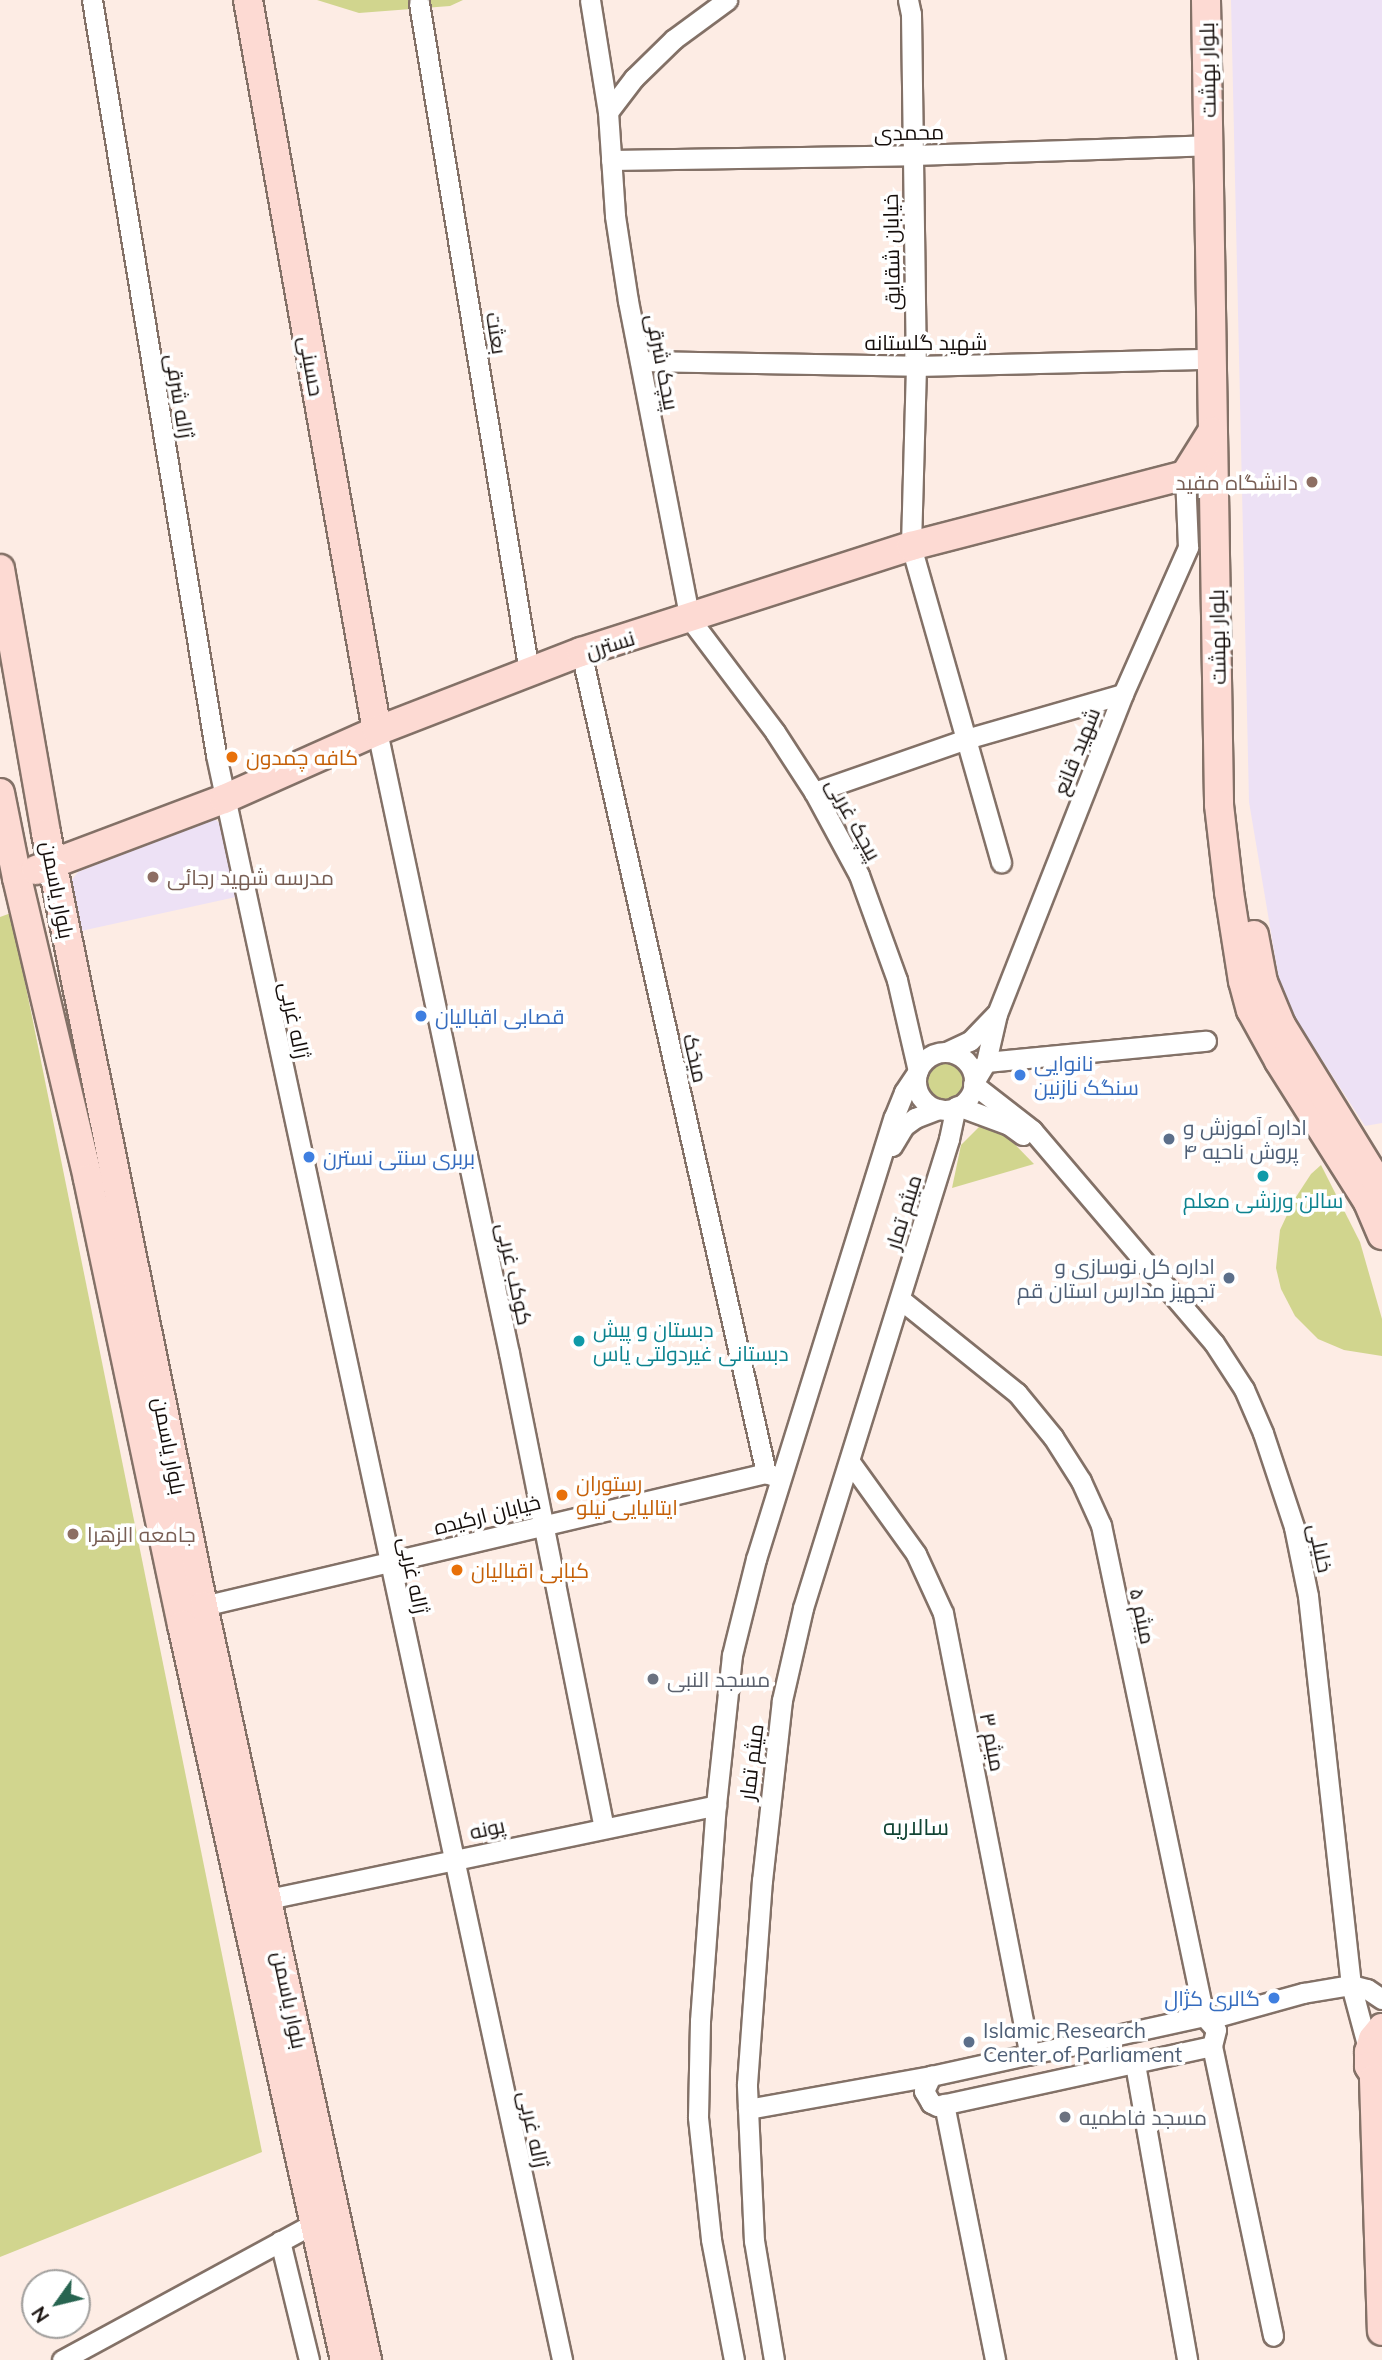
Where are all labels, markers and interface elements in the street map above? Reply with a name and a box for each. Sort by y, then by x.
street label: بلوار بهشت [1194,22,1220,118]
street label: محمدی [874,119,944,145]
street label: خیابان شقایق [877,193,905,311]
street label: بعثت [481,310,513,356]
street label: پیچک شرقی [641,312,685,412]
street label: شهید گلستانه [865,329,987,355]
street label: حسینی [294,334,330,398]
street label: ژاله شرقی [161,352,199,440]
place label: دانشگاه مفید [1175,469,1298,495]
marker: دانشگاه مفید [1304,474,1320,490]
street label: بلوار بهشت [1204,589,1230,685]
street label: نسترن [582,625,638,663]
street label: شهید قانع [1047,704,1105,798]
place label: کافه چمدون [246,744,358,770]
marker: کافه چمدون [224,749,240,765]
street label: پیچک غربی [821,774,887,864]
street label: بلوار یاسمن [36,839,80,941]
place label: مدرسه شهید رجائی [167,864,334,890]
marker: مدرسه شهید رجائی [145,869,161,885]
street label: ژاله غربی [275,979,315,1061]
place label: قصابی اقبالیان [435,1003,564,1029]
marker: قصابی اقبالیان [413,1008,429,1024]
street label: میخک [678,1031,714,1085]
place label: نانوایی سنگک نازنین [1034,1050,1139,1100]
marker: نانوایی سنگک نازنین [1012,1067,1028,1083]
place label: اداره آموزش و پروش ناحیه ۴ [1183,1114,1307,1164]
marker: اداره آموزش و پروش ناحیه ۴ [1161,1131,1177,1147]
place label: بربری سنتی نسترن [323,1144,475,1170]
marker: بربری سنتی نسترن [301,1149,317,1165]
marker: سالن ورزشی معلم [1255,1168,1271,1184]
street label: میثم تمار [880,1172,926,1252]
place label: سالن ورزشی معلم [1183,1187,1343,1213]
street label: کوکب غربی [492,1221,538,1327]
place label: اداره کل نوسازی و تجهیز مدارس استان قم [1017,1253,1215,1303]
marker: اداره کل نوسازی و تجهیز مدارس استان قم [1221,1270,1237,1286]
place label: دبستان و پیش دبستانی غیردولتی یاس [593,1316,789,1366]
marker: دبستان و پیش دبستانی غیردولتی یاس [571,1333,587,1349]
street label: بلوار یاسمن [148,1395,192,1497]
place label: رستوران ایتالیایی نیلو [576,1470,678,1520]
marker: رستوران ایتالیایی نیلو [554,1487,570,1503]
street label: خیابان ارکیده [431,1489,543,1539]
place label: جامعه الزهرا [87,1521,196,1547]
street label: خلیلی [1304,1521,1338,1575]
marker: جامعه الزهرا [65,1526,81,1542]
street label: ژاله غربی [394,1534,434,1616]
place label: کبابی اقبالیان [471,1557,589,1583]
marker: کبابی اقبالیان [449,1562,465,1578]
street label: میثم ۵ [1125,1586,1161,1646]
place label: مسجد النبی [667,1666,770,1692]
marker: مسجد النبی [645,1671,661,1687]
street label: میثم ۳ [975,1710,1011,1774]
street label: میثم تمار [734,1722,768,1802]
street label: پونه [467,1812,507,1844]
district label: سالاریه [883,1813,949,1841]
street label: بلوار یاسمن [267,1949,313,2051]
place label: گالری کژال [1164,1985,1260,2011]
marker: گالری کژال [1266,1990,1282,2006]
place label: Islamic Research Center of Parliament [983,2017,1182,2067]
marker: Islamic Research Center of Parliament [961,2034,977,2050]
street label: ژاله غربی [514,2088,554,2170]
place label: مسجد فاطمیه [1079,2104,1207,2130]
marker: مسجد فاطمیه [1057,2109,1073,2125]
north arrow [21,2269,91,2339]
text: N [26,2302,54,2327]

